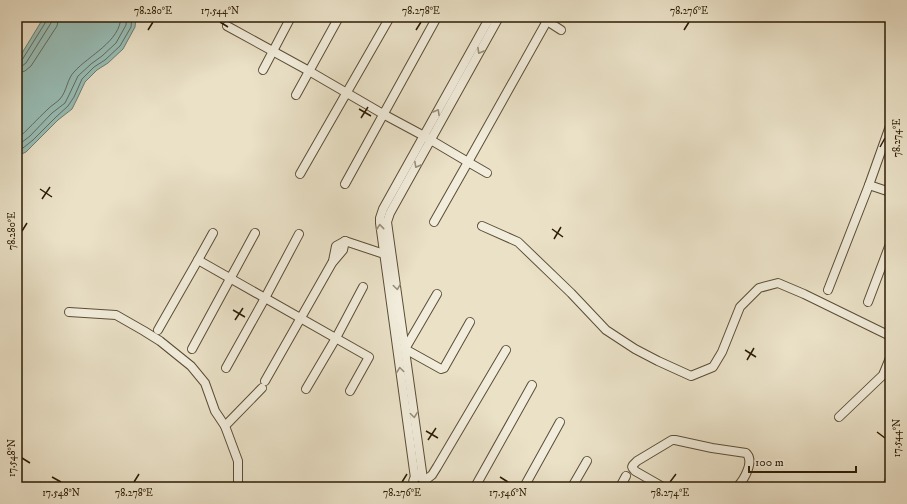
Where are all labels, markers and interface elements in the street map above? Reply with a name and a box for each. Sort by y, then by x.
text: 78.280°E [134,5,172,17]
text: 17.544°N [201,5,239,17]
text: 78.278°E [402,5,440,17]
text: 78.276°E [670,5,708,17]
one-way arrow [478,47,485,54]
one-way arrow [433,109,440,116]
text: 78.274°E [891,119,903,157]
one-way arrow [414,160,421,168]
text: 78.280°E [6,212,18,250]
one-way arrow [376,224,385,230]
one-way arrow [392,283,401,290]
one-way arrow [396,367,405,373]
one-way arrow [410,412,419,418]
text: 17.544°N [891,419,903,457]
text: 17.548°N [6,439,18,477]
scale bar [749,448,856,474]
text: 100 m [755,455,784,470]
text: 17.548°N [42,487,80,499]
text: 78.278°E [115,487,153,499]
text: 78.276°E [383,487,421,499]
text: 17.546°N [489,487,527,499]
text: 78.274°E [651,487,689,499]

